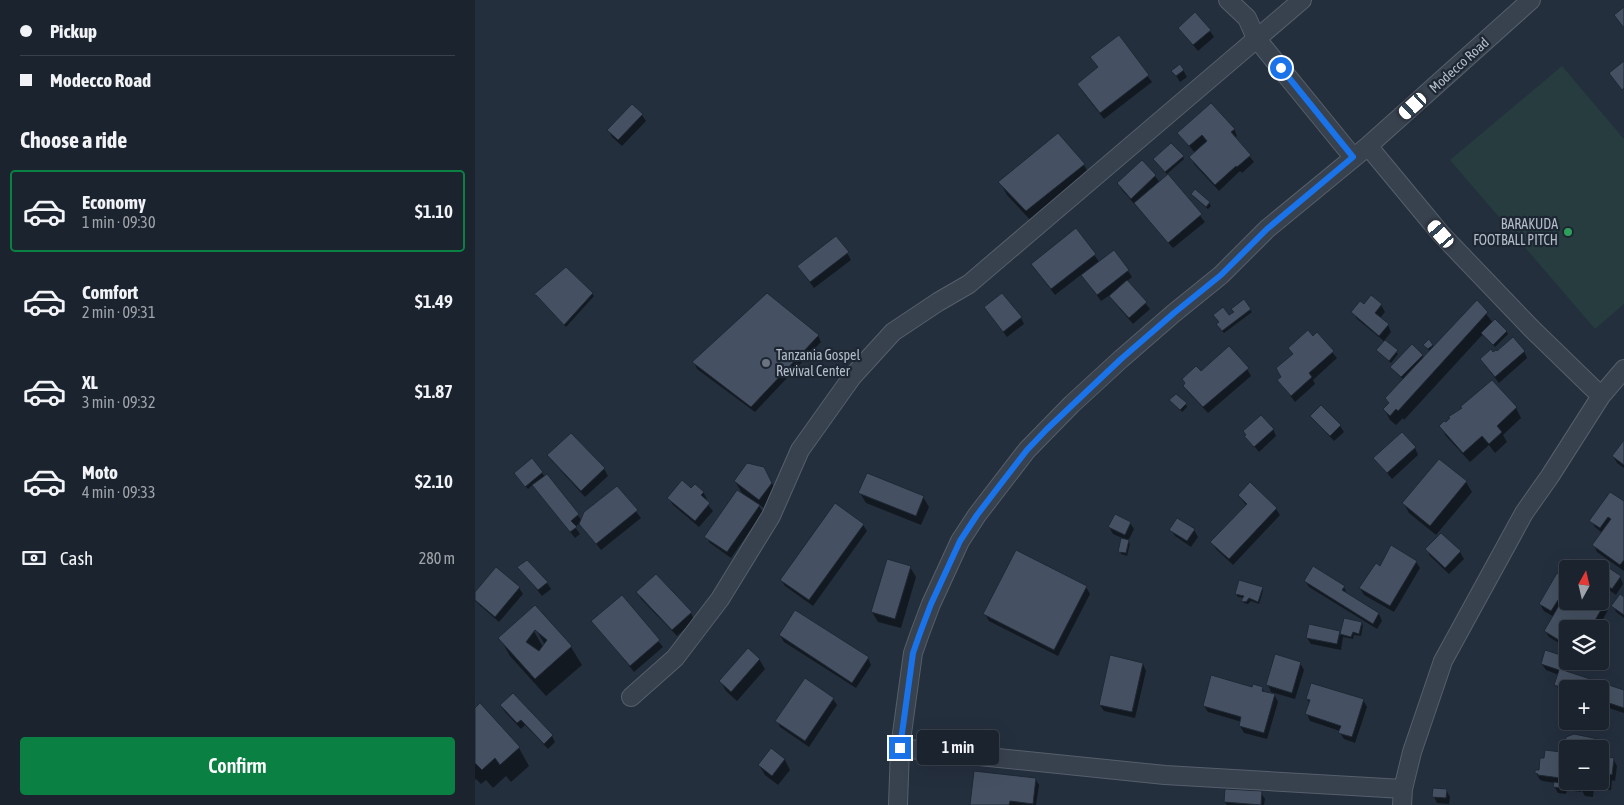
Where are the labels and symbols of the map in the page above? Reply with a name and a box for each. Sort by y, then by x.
street label: Modecco Road [1426,34,1492,96]
route start [1270,57,1292,79]
car [1396,90,1429,122]
place label: BARAKUDA FOOTBALL PITCH [1473,216,1558,248]
car [1425,218,1456,250]
marker: BARAKUDA FOOTBALL PITCH [1562,226,1574,238]
place label: Tanzania Gospel Revival Center [776,347,860,379]
marker: Tanzania Gospel Revival Center [760,357,772,369]
north arrow [1559,560,1609,610]
callout: 1 min [917,730,1000,766]
route end [889,737,911,759]

